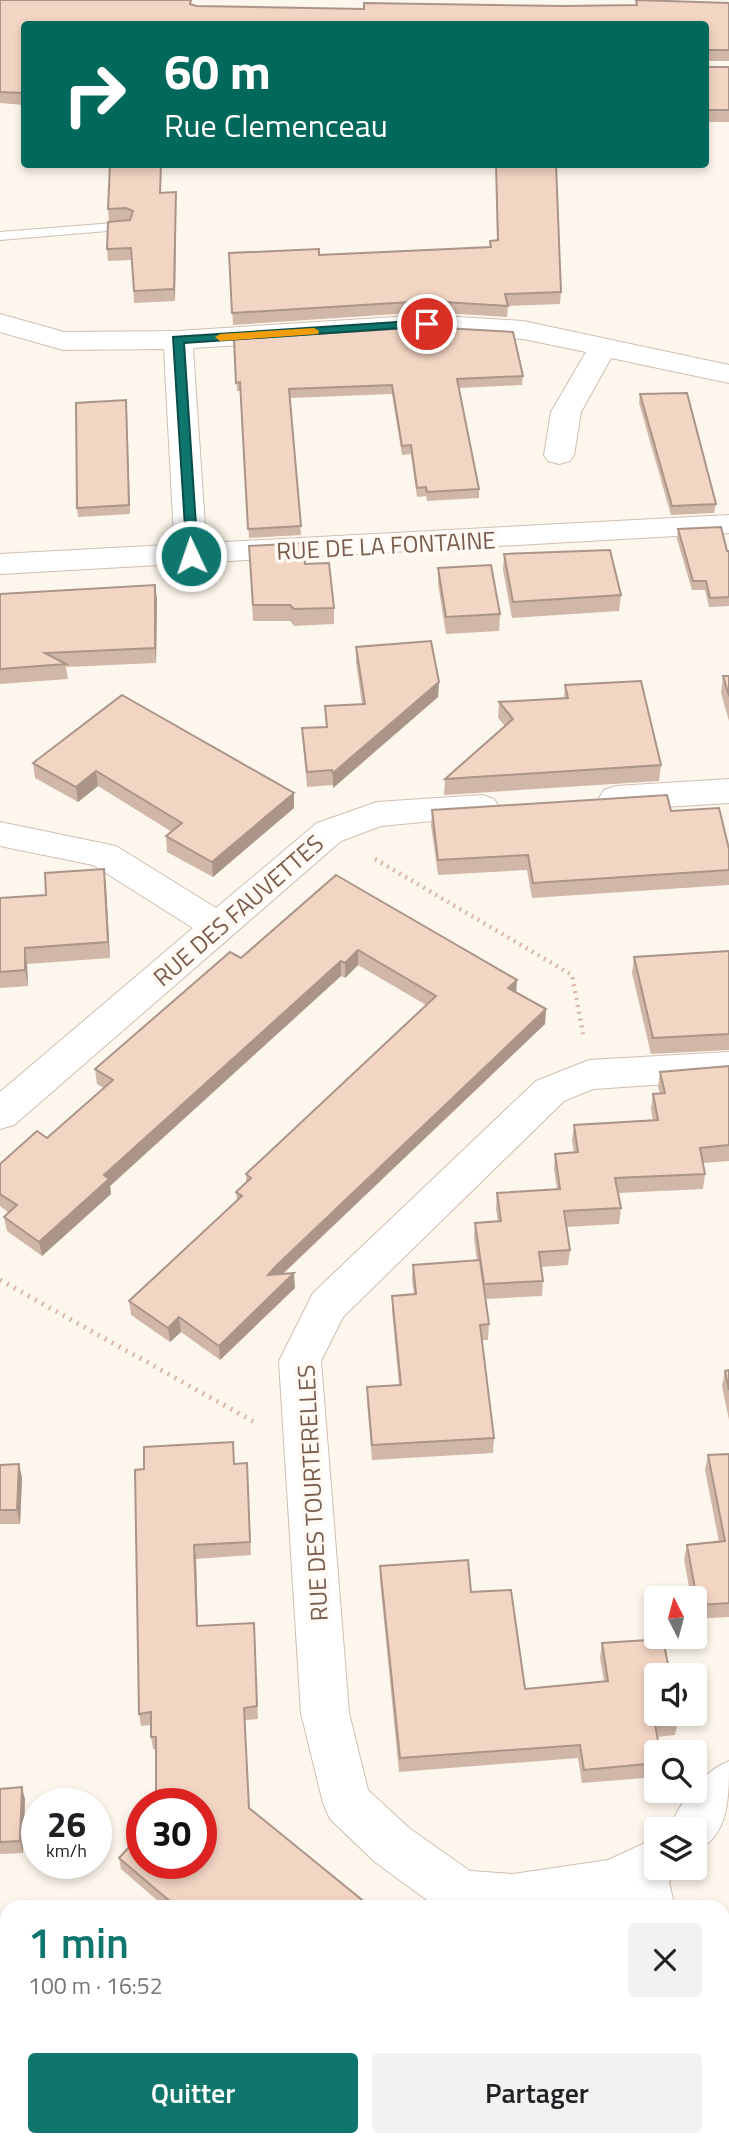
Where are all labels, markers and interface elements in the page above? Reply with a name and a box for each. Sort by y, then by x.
text: 60 m [164,33,271,108]
icon: right [49,49,140,140]
text: Rue Clemenceau [164,101,388,149]
pin [397,294,457,354]
icon: arrive [408,305,446,343]
position arrow [154,519,228,593]
street label: RUE DE LA FONTAINE [275,521,497,569]
street label: RUE DES FAUVETTES [145,826,331,994]
street label: RUE DES TOURTERELLES [287,1364,337,1622]
north arrow [644,1586,707,1648]
map controls [644,1586,707,1880]
button: sound [644,1663,707,1726]
button: search [644,1740,707,1803]
speed limit sign: 30 [126,1788,217,1879]
text: 26 [47,1797,86,1851]
button: layers [644,1817,707,1880]
text: km/h [46,1837,87,1864]
text: 1 min [28,1910,129,1974]
button: close [628,1923,702,1997]
text: 100 m · 16:52 [28,1968,163,2003]
button: Quitter [28,2053,358,2133]
button: Partager [372,2053,702,2133]

